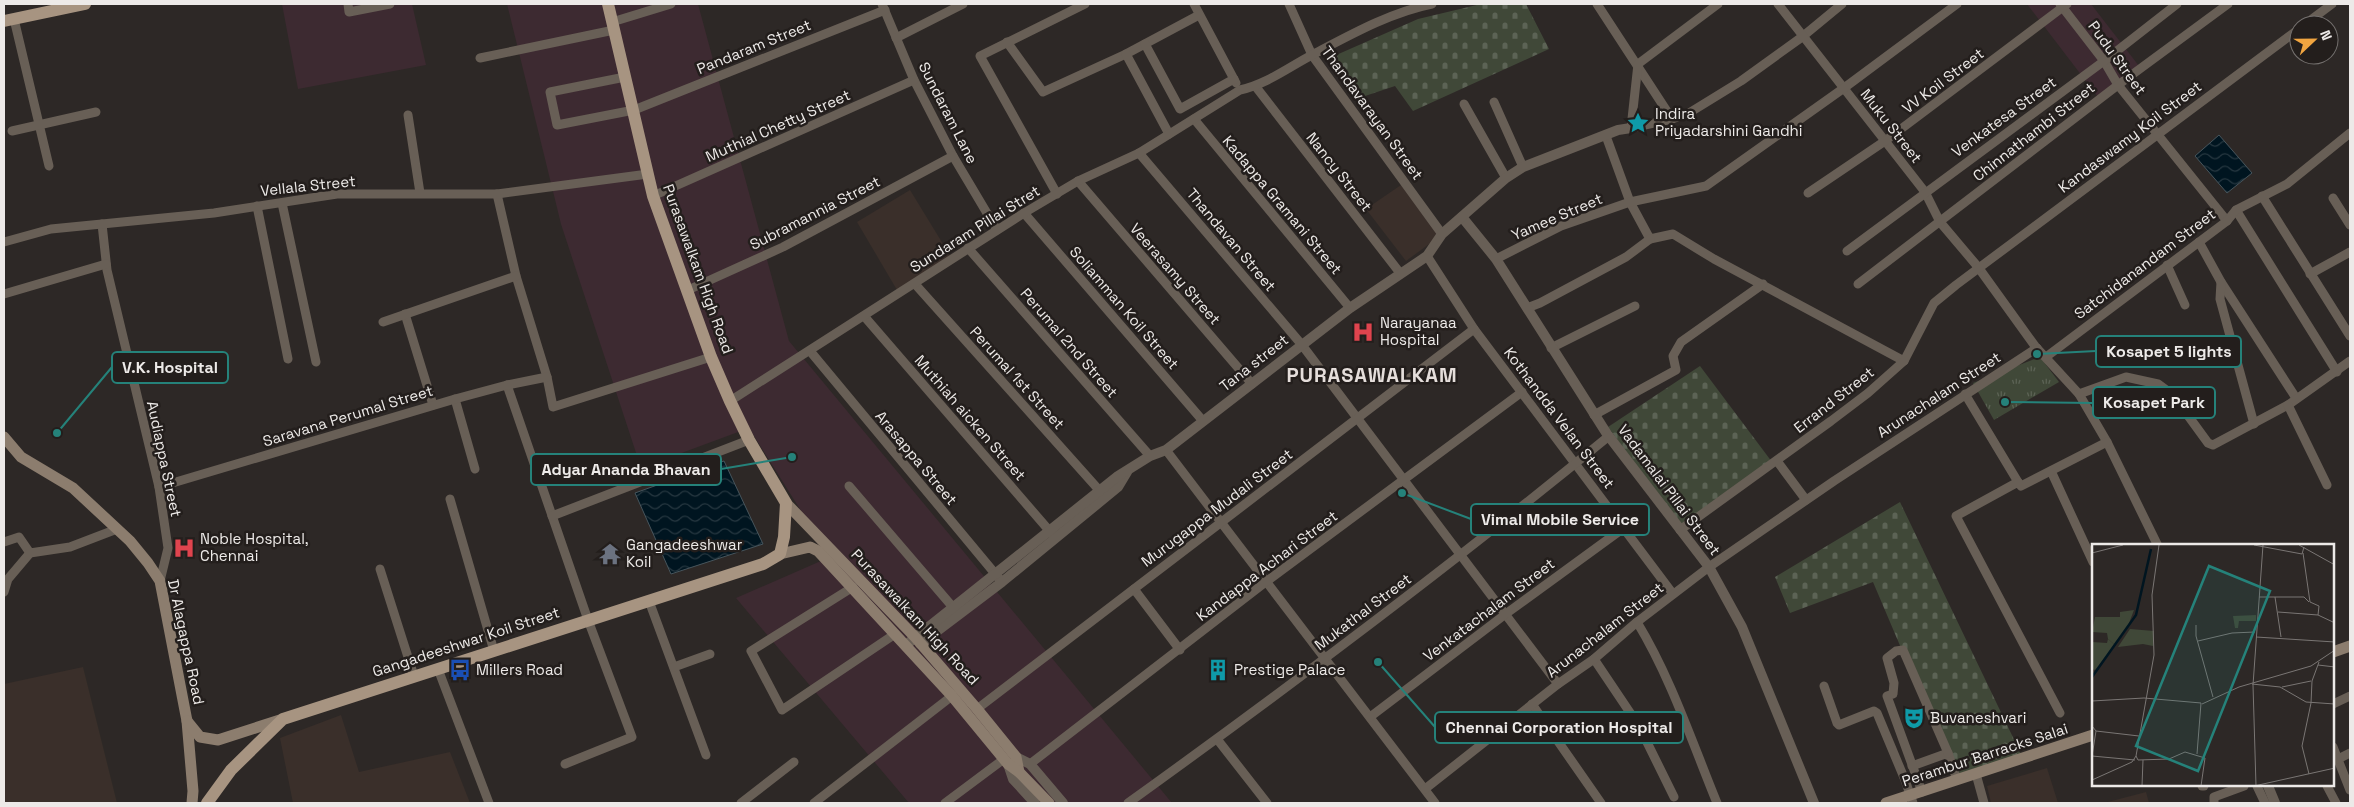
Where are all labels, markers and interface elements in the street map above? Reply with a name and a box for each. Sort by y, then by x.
street label: Pandaram Street [694,15,814,78]
north arrow [2289,15,2339,65]
street label: Pudu Street [2084,17,2151,98]
text: N [2316,27,2336,43]
street label: Thandavarayan Street [1317,42,1427,183]
street label: VV Koil Street [1898,44,1987,117]
street label: Sundaram Lane [915,59,982,167]
street label: Venkatesa Street [1948,72,2060,161]
street label: Kandaswamy Koil Street [2054,76,2205,197]
street label: Chinnathambi Street [1969,78,2099,185]
street label: Muthial Chetty Street [702,85,853,166]
street label: Muku Street [1856,85,1926,167]
place label: Indira Priyadarshini Gandhi [1655,104,1803,140]
place icon: Indira Priyadarshini Gandhi [1625,110,1651,136]
street label: Nancy Street [1302,128,1376,215]
street label: Kadappa Gramani Street [1219,131,1346,278]
street label: Vellala Street [259,171,357,200]
street label: Subramannia Street [746,171,883,254]
street label: Purasawalkam High Road [659,181,738,356]
street label: Sundaram Pillai Stret [906,181,1043,276]
street label: Thandavan Street [1183,184,1280,295]
street label: Yamee Street [1508,189,1605,244]
street label: Satchidanandam Street [2070,204,2219,323]
street label: Veerasamy Street [1126,219,1225,328]
street label: Soliamman Koil Street [1066,242,1183,373]
street label: Perumal 2nd Street [1017,284,1122,401]
place label: Narayanaa Hospital [1380,313,1457,349]
hospital icon: Narayanaa Hospital [1350,319,1376,345]
street label: Perumal 1st Street [966,322,1069,433]
street label: Tana street [1215,330,1292,395]
callout: Kosapet 5 lights [2096,336,2241,367]
text: Kosapet 5 lights [2106,341,2232,362]
street label: Kothandda Velan Street [1500,343,1619,492]
street label: Arunachalam Street [1873,347,2004,442]
street label: Muthiah aicken Street [911,351,1030,484]
callout: V.K. Hospital [112,352,228,383]
text: V.K. Hospital [122,357,218,378]
district label: PURASAWALKAM [1286,362,1458,388]
street label: Errand Street [1790,362,1878,437]
street label: Saravana Perumal Street [260,381,435,450]
callout: Kosapet Park [2093,387,2215,418]
text: Kosapet Park [2103,392,2205,413]
street label: Audiappa Street [143,399,186,519]
street label: Arasappa Street [871,407,961,509]
street label: Vadamalai Pillai Street [1614,421,1725,559]
street label: Murugappa Mudali Street [1137,444,1296,571]
callout: Adyar Ananda Bhavan [531,454,721,485]
text: Adyar Ananda Bhavan [541,459,711,480]
callout: Vimal Mobile Service [1471,504,1649,535]
street label: Kandappa Achari Street [1192,506,1341,625]
text: Vimal Mobile Service [1481,509,1639,530]
place label: Noble Hospital, Chennai [200,529,309,565]
hospital icon: Noble Hospital, Chennai [171,535,197,561]
place label: Gangadeeshwar Koil [626,535,743,571]
temple icon: Gangadeeshwar Koil [597,541,623,567]
inset map [2092,544,2334,787]
street label: Purasawalkam High Road [847,545,983,689]
street label: Venkatachalam Street [1419,554,1558,665]
street label: Mukathal Street [1311,569,1415,654]
street label: Dr Alagappa Road [164,577,209,706]
street label: Arunachalam Street [1542,578,1667,681]
street label: Gangadeeshwar Koil Street [370,602,562,681]
bus stop icon: Millers Road [447,657,473,683]
building icon: Prestige Palace [1205,657,1231,683]
place label: Millers Road [476,660,563,679]
place label: Prestige Palace [1234,660,1345,679]
theatre icon: Buvaneshvari [1901,705,1927,731]
place label: Buvaneshvari [1930,708,2026,727]
callout: Chennai Corporation Hospital [1435,712,1683,743]
text: Chennai Corporation Hospital [1445,717,1673,738]
street label: Perambur Barracks Salai [1899,719,2070,790]

